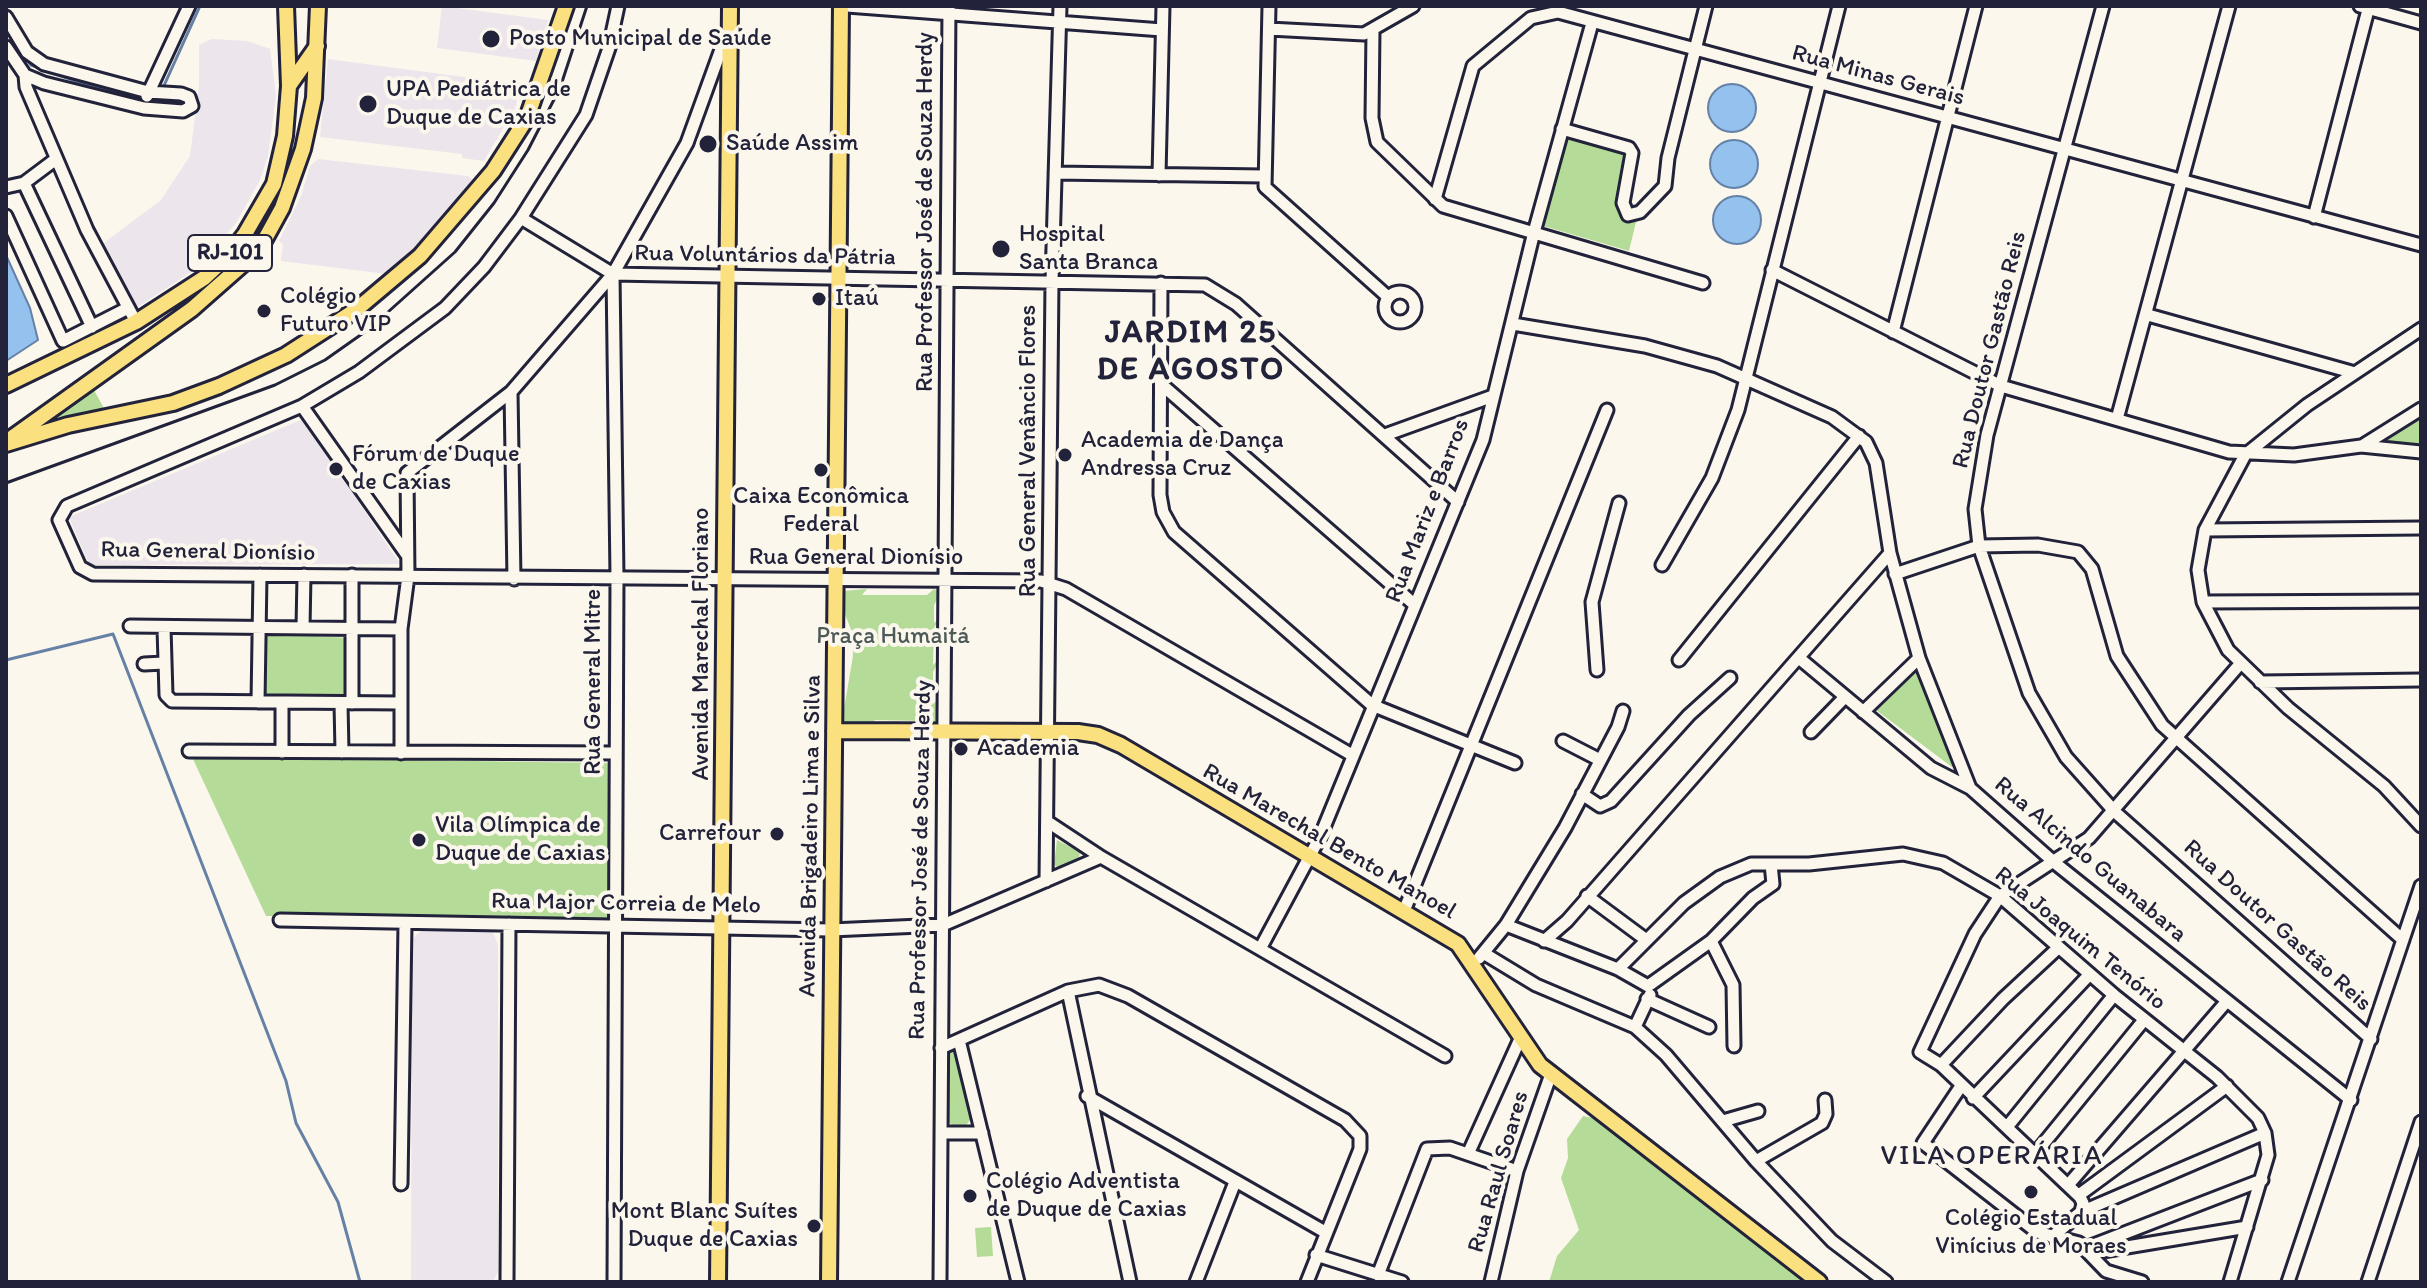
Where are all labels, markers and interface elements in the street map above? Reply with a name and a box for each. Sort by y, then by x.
place label: Posto Municipal de Saúde [509,25,772,53]
marker: Posto Municipal de Saúde [480,28,502,50]
street label: Rua Professor José de Souza Herdy [912,32,940,392]
street label: Rua Minas Gerais [1789,39,1967,113]
place label: UPA Pediátrica de Duque de Caxias [386,76,571,132]
marker: UPA Pediátrica de Duque de Caxias [357,93,379,115]
place label: Saúde Assim [726,130,858,158]
marker: Saúde Assim [697,133,719,155]
place label: Hospital Santa Branca [1019,221,1158,277]
street label: Rua Doutor Gastão Reis [1947,228,2033,472]
road number: RJ-101 [188,235,272,271]
marker: Hospital Santa Branca [990,238,1012,260]
street label: Rua Voluntários da Pátria [634,239,896,273]
place label: Colégio Futuro VIP [280,283,391,339]
place label: Itaú [835,285,879,313]
marker: Itaú [810,290,828,308]
marker: Colégio Futuro VIP [255,302,273,320]
street label: Rua General Venâncio Flores [1015,305,1043,597]
district label: JARDIM 25 DE AGOSTO [1097,315,1285,390]
street label: Rua Mariz e Barros [1380,415,1476,607]
place label: Academia de Dança Andressa Cruz [1081,427,1284,483]
place label: Fórum de Duque de Caxias [352,441,519,497]
marker: Academia de Dança Andressa Cruz [1056,446,1074,464]
marker: Fórum de Duque de Caxias [327,460,345,478]
marker: Caixa Econômica Federal [812,461,830,479]
place label: Caixa Econômica Federal [733,483,909,539]
street label: Avenida Marechal Floriano [688,508,716,780]
street label: Rua General Dionísio [100,536,316,568]
street label: Rua General Dionísio [749,544,963,572]
street label: Rua General Mitre [580,589,608,775]
park label: Praça Humaitá [816,623,970,651]
street label: Avenida Brigadeiro Lima e Silva [794,675,828,997]
street label: Rua Professor José de Souza Herdy [903,680,939,1040]
place label: Academia [977,735,1079,763]
marker: Academia [952,740,970,758]
street label: Rua Marechal Bento Manoel [1197,757,1461,927]
street label: Rua Alcindo Guanabara [1988,771,2192,949]
place label: Vila Olímpica de Duque de Caxias [435,812,606,868]
place label: Carrefour [659,820,761,848]
marker: Carrefour [768,825,786,843]
marker: Vila Olímpica de Duque de Caxias [410,831,428,849]
street label: Rua Doutor Gastão Reis [2177,834,2377,1018]
street label: Rua Joaquim Tenório [1988,861,2172,1017]
street label: Rua Major Correia de Melo [491,887,761,921]
street label: Rua Raul Soares [1462,1088,1536,1256]
district label: VILA OPERÁRIA [1880,1140,2104,1174]
place label: Colégio Adventista de Duque de Caxias [986,1168,1187,1224]
marker: Colégio Estadual Vinícius de Moraes [2022,1183,2040,1201]
marker: Colégio Adventista de Duque de Caxias [961,1187,979,1205]
place label: Mont Blanc Suítes Duque de Caxias [611,1198,798,1254]
place label: Colégio Estadual Vinícius de Moraes [1935,1205,2127,1261]
marker: Mont Blanc Suítes Duque de Caxias [805,1217,823,1235]

